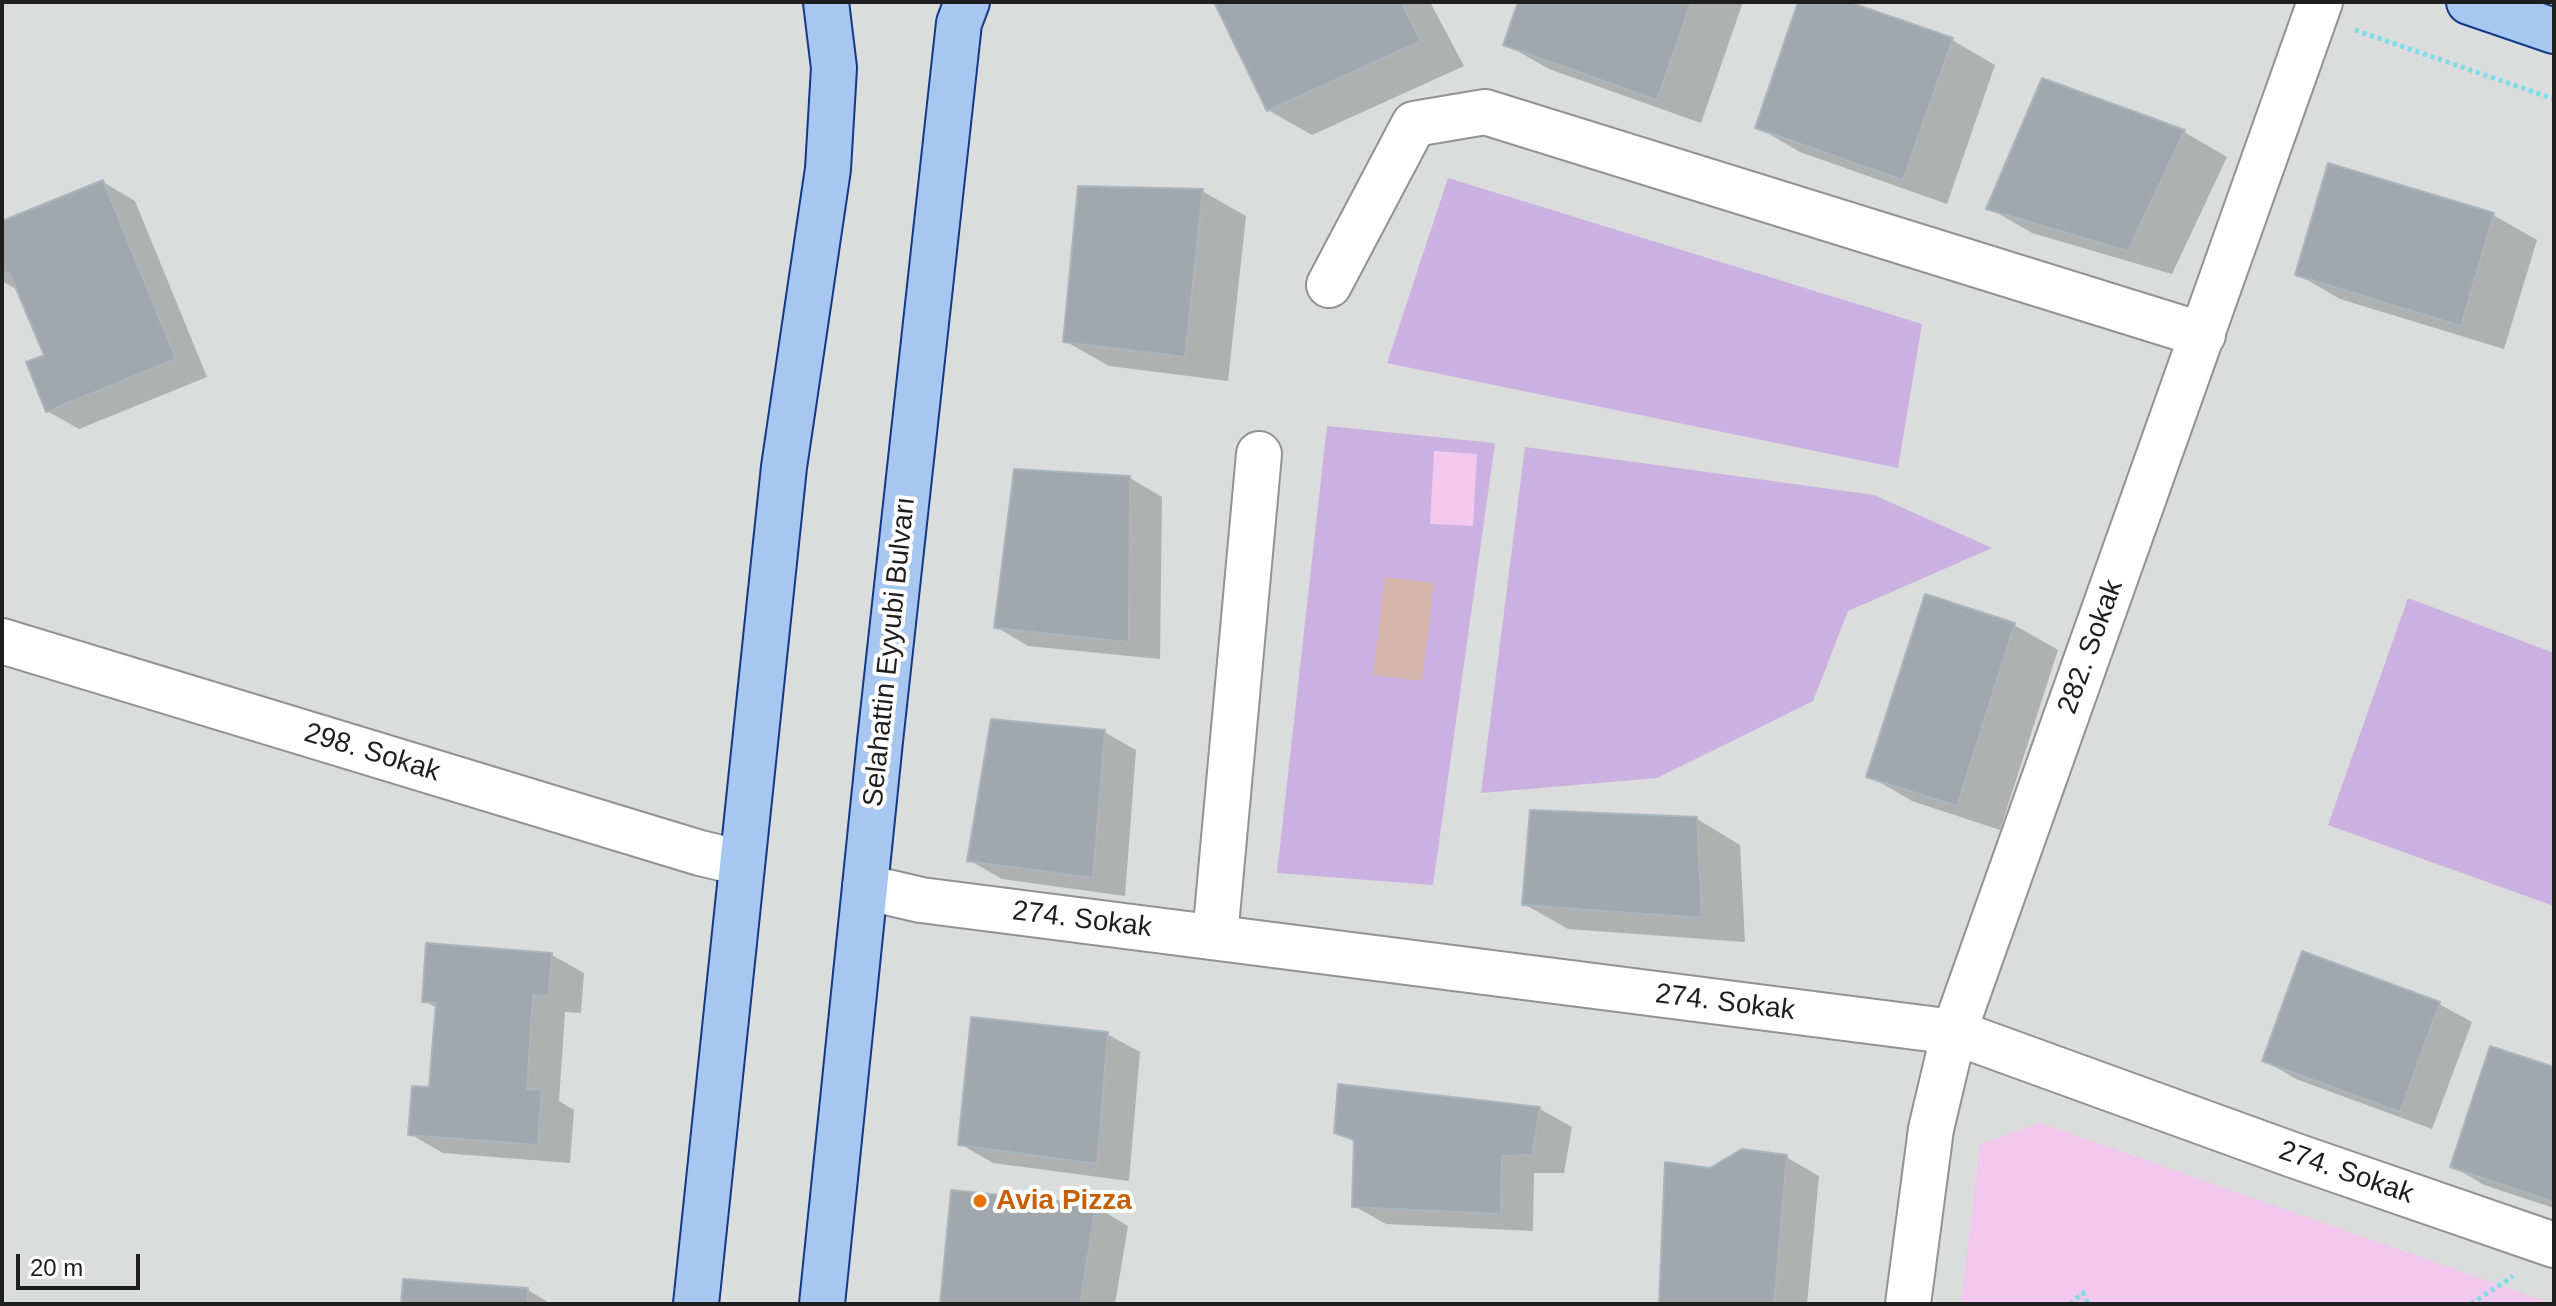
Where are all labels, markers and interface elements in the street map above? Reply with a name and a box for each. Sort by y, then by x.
street label: Selahattin Eyyubi Bulvarı [857,495,923,809]
street label: 282. Sokak [2051,575,2131,719]
street label: 298. Sokak [300,716,444,790]
street label: 274. Sokak [1010,895,1154,945]
street label: 274. Sokak [1653,978,1797,1028]
street label: 274. Sokak [2274,1134,2418,1212]
place label: Avia Pizza [996,1184,1132,1218]
marker: Avia Pizza [971,1192,989,1210]
scale bar [20,1238,144,1288]
text: 20 m [30,1254,83,1281]

